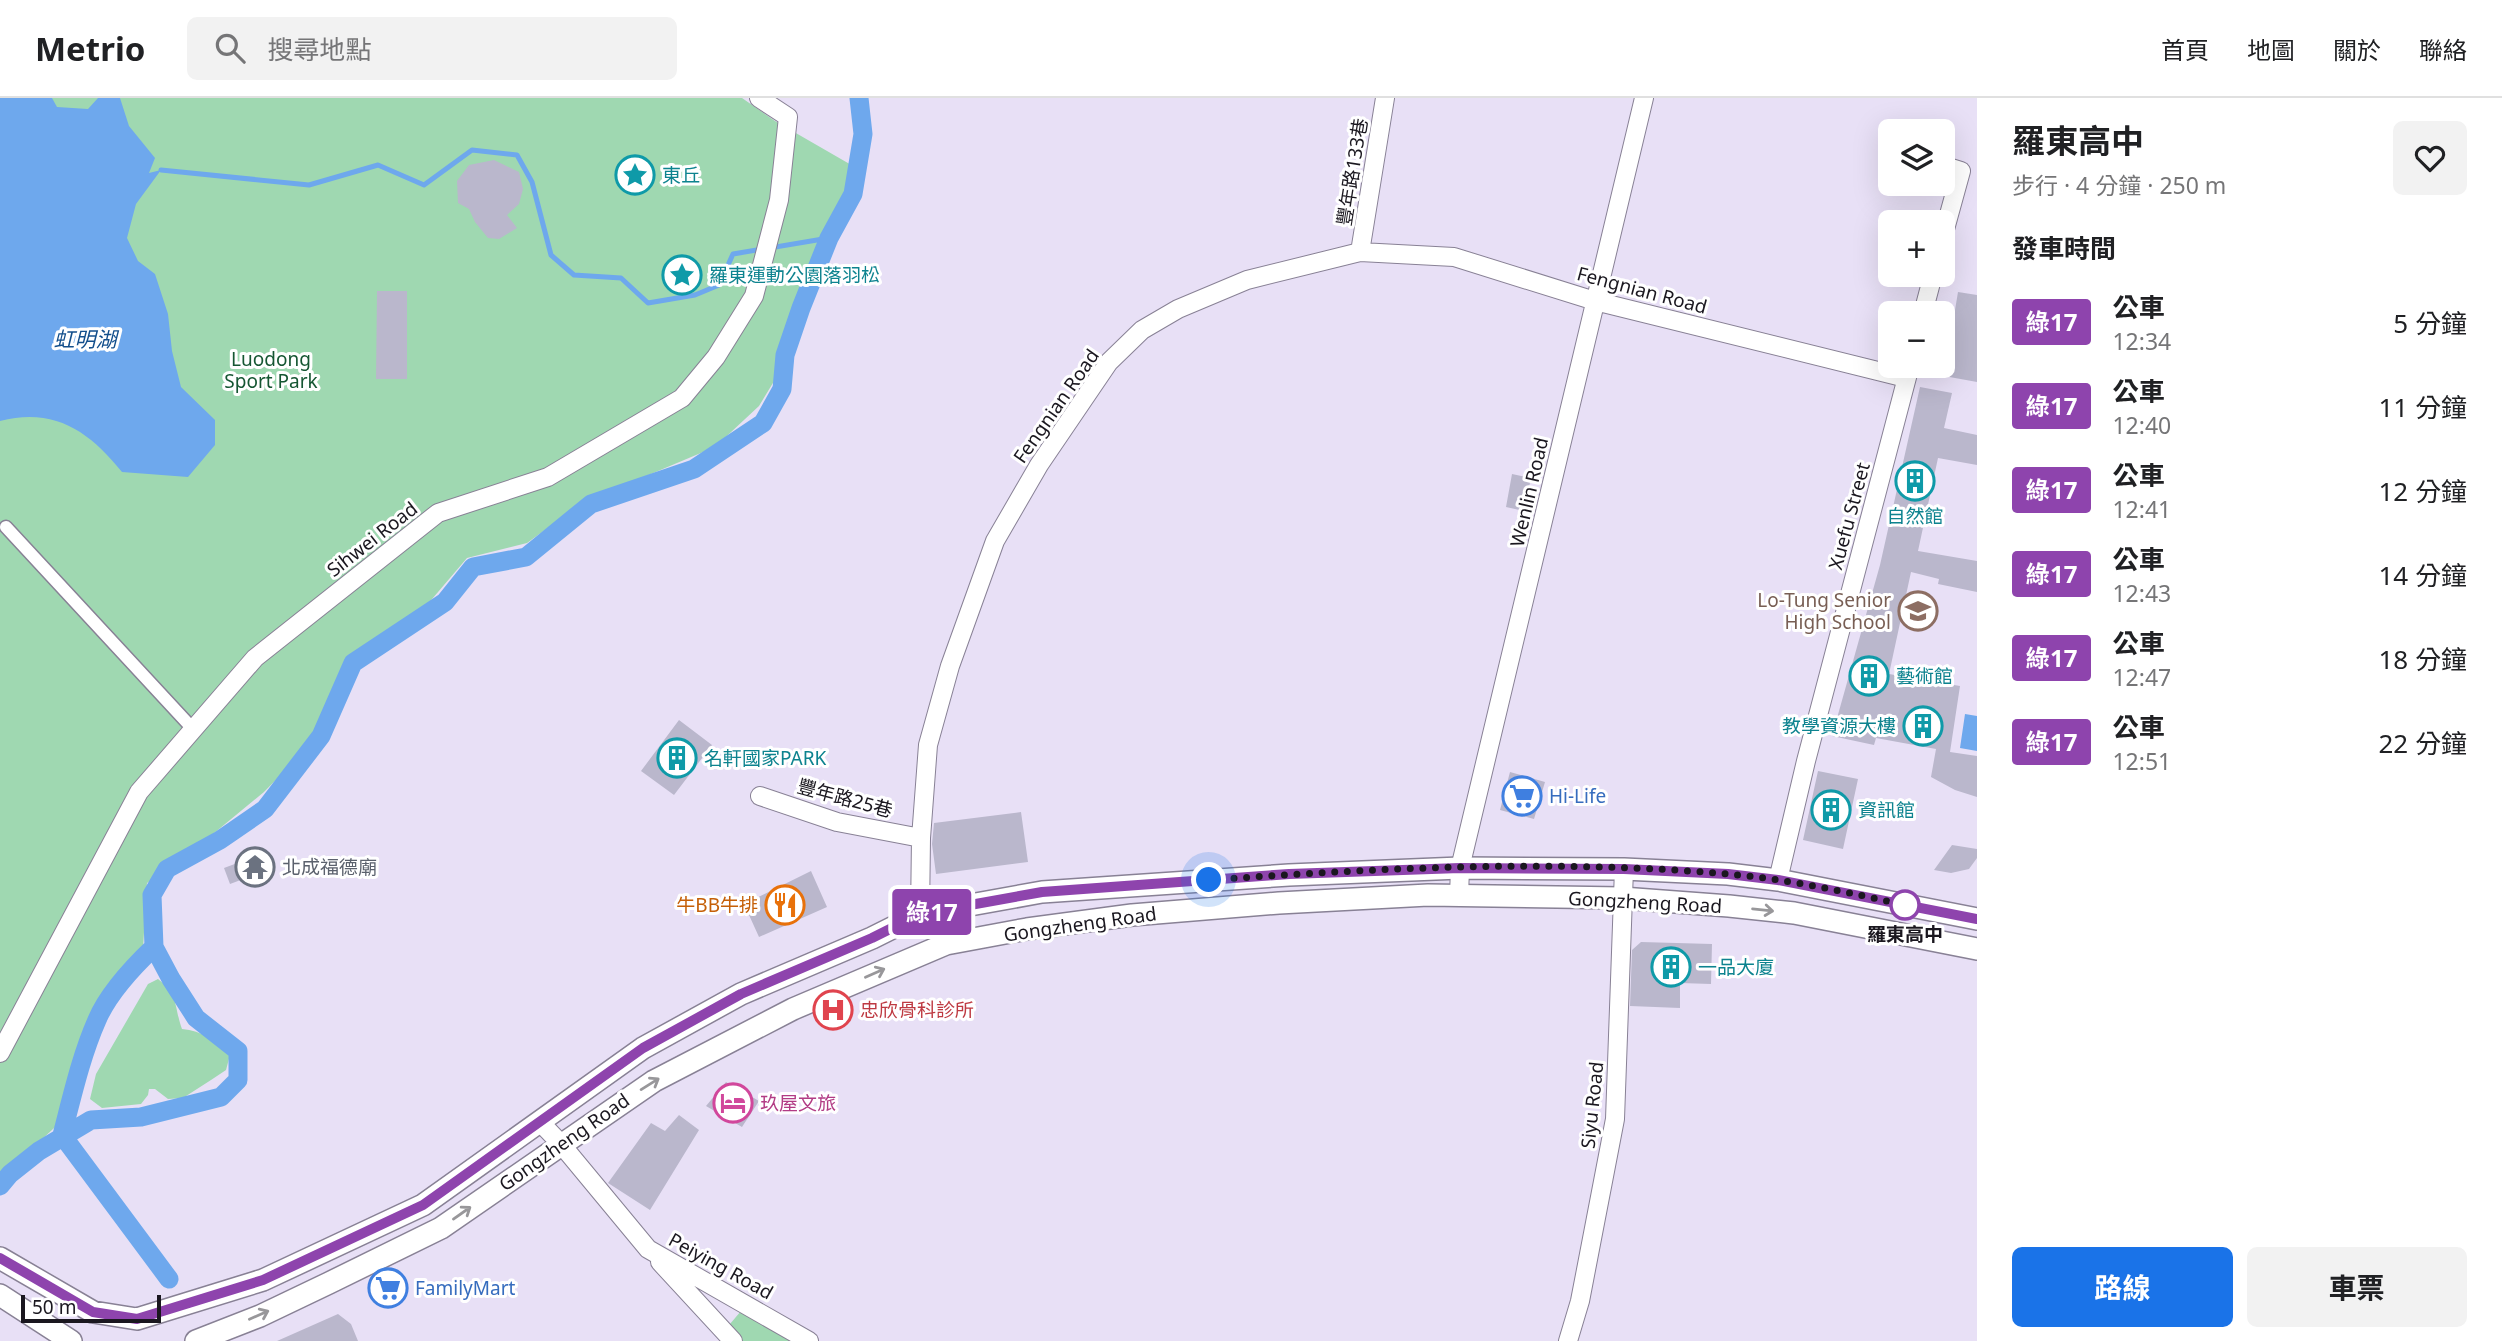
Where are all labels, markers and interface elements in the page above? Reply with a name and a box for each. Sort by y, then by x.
search box [187,17,677,80]
text: Metrio [35,26,145,71]
icon: search [211,29,249,67]
text: 搜尋地點 [267,31,371,67]
text: 首頁 [2161,33,2209,66]
text: 地圖 [2247,33,2295,66]
text: 關於 [2333,33,2381,66]
text: 聯絡 [2419,33,2467,66]
street label: 豐年路133巷 [1331,116,1373,228]
text: 羅東高中 [2012,118,2144,163]
map controls [1878,119,1955,378]
button: layers [1878,119,1955,196]
button: heart [2393,121,2467,195]
place icon: 東丘 [614,154,656,196]
place label: 東丘 [662,162,700,188]
text: 步行 · 4 分鐘 · 250 m [2012,169,2226,201]
button: + [1878,210,1955,287]
text: 發車時間 [2012,230,2116,266]
place icon: 羅東運動公園落羽松 [661,254,703,296]
street label: Fengnian Road [1574,260,1710,320]
place label: 羅東運動公園落羽松 [709,262,880,288]
text: 公車 [2112,289,2164,325]
button: − [1878,301,1955,378]
text: 綠17 [2026,305,2077,338]
text: 5 分鐘 [2393,305,2467,341]
water label: 虹明湖 [54,325,119,353]
text: 12:34 [2112,325,2171,357]
street label: Fengnian Road [1007,344,1105,468]
park label: Luodong Sport Park [224,346,318,394]
text: 公車 [2112,373,2164,409]
text: 綠17 [2026,389,2077,422]
text: 11 分鐘 [2378,389,2467,425]
text: 12:40 [2112,409,2171,441]
street label: Wenlin Road [1504,435,1554,549]
text: 公車 [2112,457,2164,493]
street label: Xuefu Street [1822,459,1876,572]
building icon: 自然館 [1894,460,1936,502]
text: 綠17 [2026,473,2077,506]
text: 12 分鐘 [2378,473,2467,509]
text: 12:41 [2112,493,2171,525]
street label: Sihwei Road [321,495,423,583]
place label: 自然館 [1886,503,1944,529]
text: 公車 [2112,541,2164,577]
text: 綠17 [2026,557,2077,590]
text: 14 分鐘 [2378,557,2467,593]
text: 12:43 [2112,577,2171,609]
place label: Lo-Tung Senior High School [1757,587,1891,635]
school or university icon: Lo-Tung Senior High School [1897,590,1939,632]
text: 公車 [2112,625,2164,661]
text: 綠17 [2026,641,2077,674]
text: 18 分鐘 [2378,641,2467,677]
building icon: 藝術館 [1848,655,1890,697]
text: 12:47 [2112,661,2171,693]
place label: 藝術館 [1896,663,1953,689]
building icon: 教學資源大樓 [1902,705,1944,747]
text: 公車 [2112,709,2164,745]
place label: 教學資源大樓 [1782,713,1896,739]
text: 綠17 [2026,725,2077,758]
text: 22 分鐘 [2378,725,2467,761]
building icon: 名軒國家PARK [656,737,698,779]
place label: 名軒國家PARK [704,745,827,771]
text: 12:51 [2112,745,2171,777]
street label: 豐年路25巷 [794,773,896,823]
supermarket icon: Hi-Life [1501,775,1543,817]
place label: Hi-Life [1549,783,1606,809]
building icon: 資訊館 [1810,789,1852,831]
place label: 資訊館 [1858,797,1915,823]
temple icon: 北成福德廟 [234,846,276,888]
place label: 北成福德廟 [282,854,377,880]
your location [1191,862,1226,897]
restaurant icon: 牛BB牛排 [764,884,806,926]
street label: Gongzheng Road [1567,885,1723,919]
line badge: 綠17 [892,889,972,935]
marker: 羅東高中 [1890,890,1920,920]
place label: 牛BB牛排 [676,892,758,918]
text: 綠17 [906,895,958,928]
street label: Gongzheng Road [1002,900,1158,948]
one-way arrow [1751,903,1774,916]
place label: 羅東高中 [1867,921,1943,947]
building icon: 一品大廈 [1650,946,1692,988]
place label: 一品大廈 [1698,954,1774,980]
one-way arrow [864,965,885,978]
hospital icon: 忠欣骨科診所 [812,989,854,1031]
place label: 忠欣骨科診所 [860,997,974,1023]
street label: Siyu Road [1575,1060,1609,1150]
one-way arrow [639,1077,659,1091]
hotel icon: 玖屋文旅 [712,1082,754,1124]
street label: Gongzheng Road [493,1087,635,1197]
place label: 玖屋文旅 [760,1090,836,1116]
one-way arrow [452,1206,471,1220]
street label: Peiying Road [664,1227,778,1305]
button: 路線 [2012,1247,2233,1327]
button: 車票 [2247,1247,2467,1327]
supermarket icon: FamilyMart [367,1267,409,1309]
place label: FamilyMart [415,1275,516,1301]
scale bar [21,1292,161,1324]
text: 50 m [32,1294,76,1320]
one-way arrow [248,1308,270,1321]

